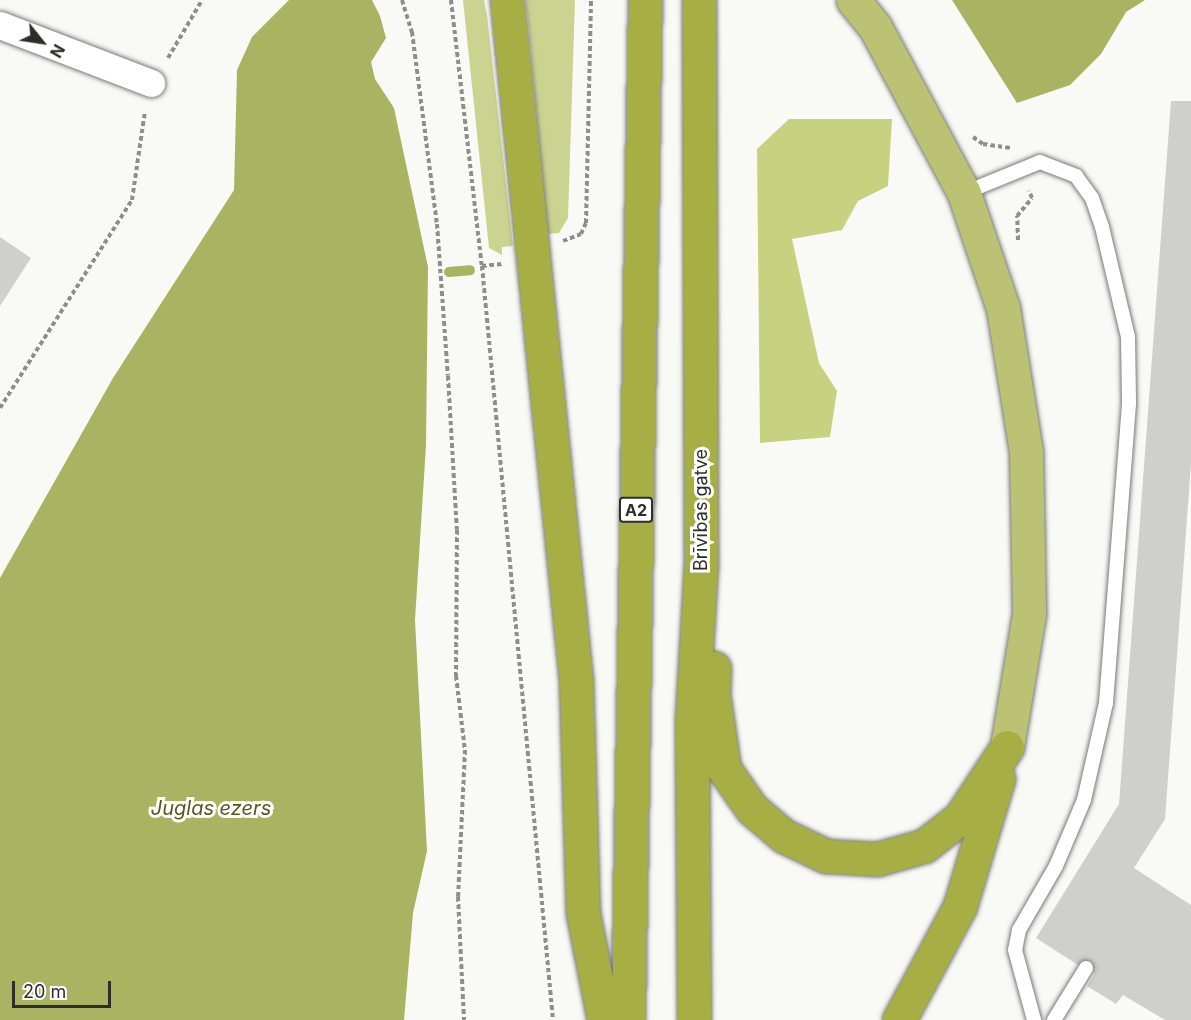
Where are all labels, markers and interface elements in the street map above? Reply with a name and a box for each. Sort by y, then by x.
north arrow [12,12,72,72]
text: N [46,41,69,61]
street label: Brīvības gatve [690,449,712,571]
road number: A2 [618,497,654,523]
water label: Juglas ezers [151,796,271,820]
scale bar [15,969,114,1007]
text: 20 m [23,981,66,1002]

